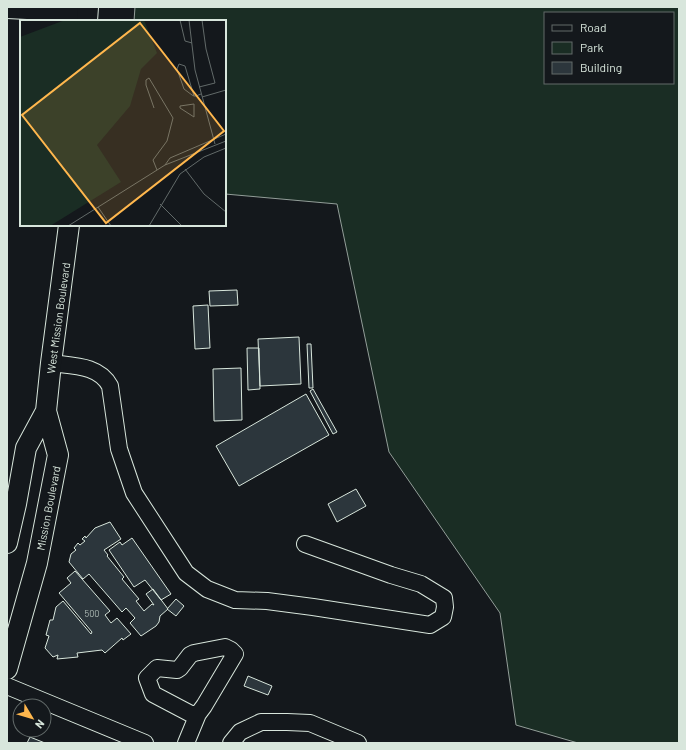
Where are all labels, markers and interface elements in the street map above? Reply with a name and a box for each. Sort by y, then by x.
legend [544,12,674,84]
inset map [20,20,226,226]
text: Road [580,20,607,34]
text: Park [580,40,604,54]
text: Building [580,60,622,74]
street label: West Mission Boulevard [44,262,72,374]
street label: Mission Boulevard [33,465,63,551]
house number: 500 [85,608,99,619]
north arrow [12,698,52,738]
text: N [33,718,48,731]

